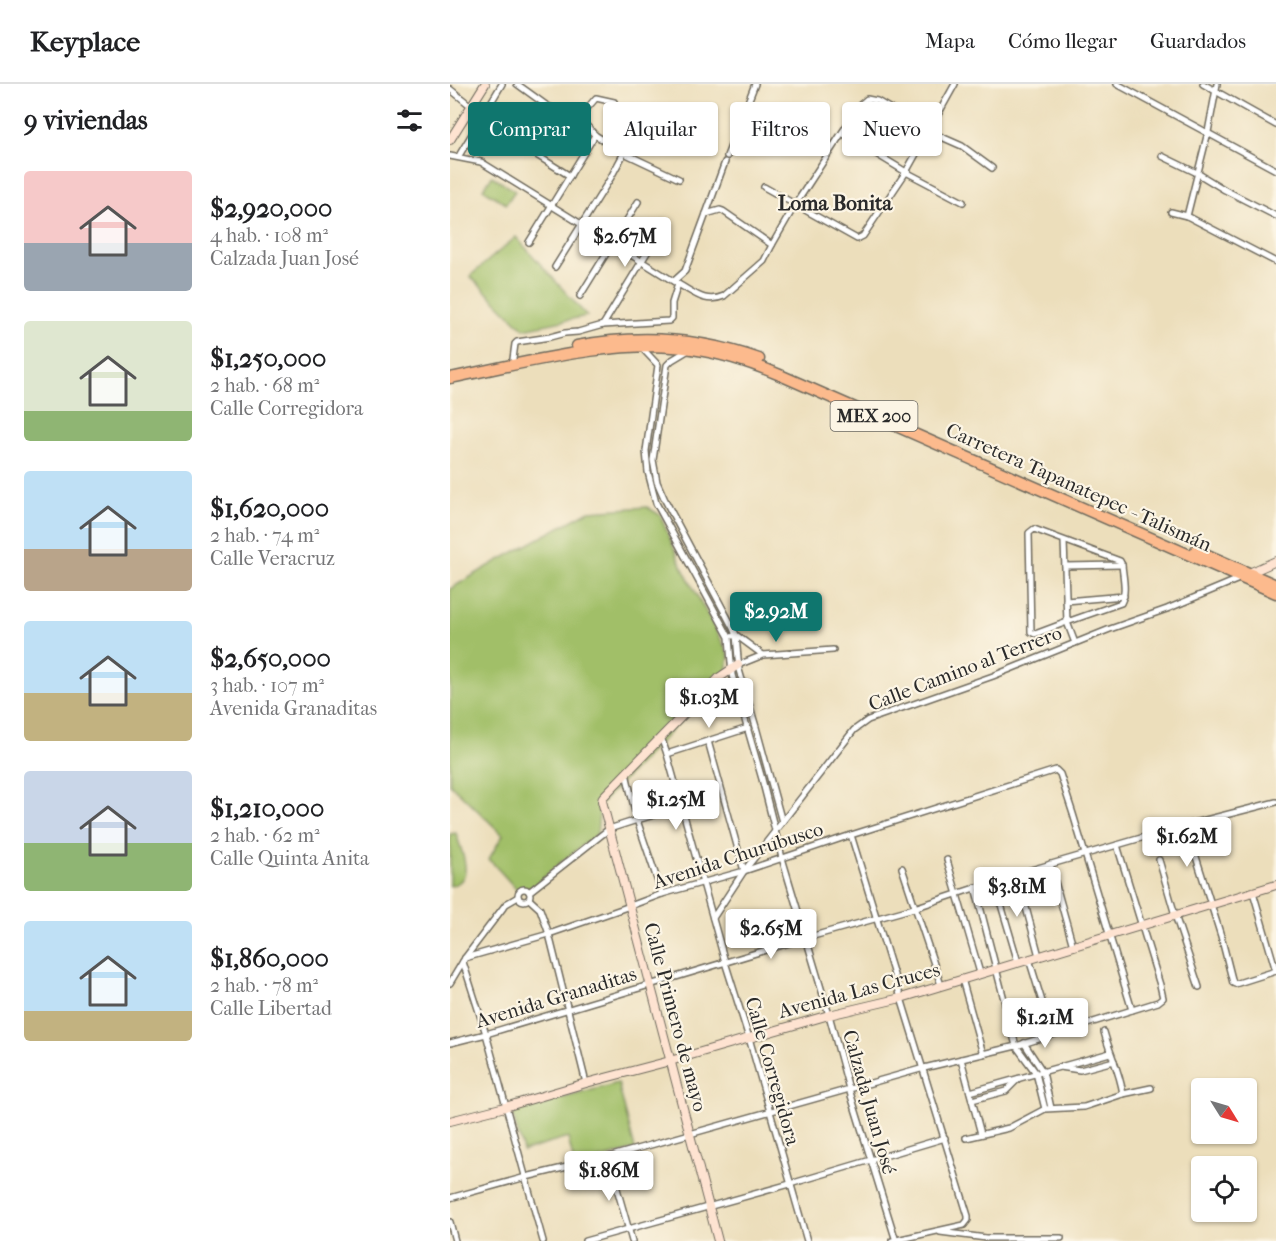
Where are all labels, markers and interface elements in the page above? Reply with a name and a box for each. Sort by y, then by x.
text: Keyplace [30,25,140,58]
text: Mapa [925,29,975,53]
text: Cómo llegar [1008,29,1117,53]
text: Guardados [1150,29,1246,53]
chip: Comprar [468,102,591,156]
chip: Alquilar [603,102,718,156]
chip: Filtros [730,102,830,156]
chip: Nuevo [842,102,942,156]
icon: filters [393,104,426,137]
text: 9 viviendas [24,105,148,136]
district label: Loma Bonita [778,191,894,215]
text: $2,920,000 [210,193,332,224]
icon: home [72,195,144,267]
pin: $2.67M [576,217,674,268]
text: 4 hab. · 108 m² [210,224,328,247]
text: $2.67M [593,225,657,248]
text: Calzada Juan José [210,247,359,270]
text: $1,250,000 [210,343,326,374]
icon: home [72,345,144,417]
text: 2 hab. · 68 m² [210,374,319,397]
text: Calle Corregidora [210,397,363,420]
road number: MEX 200 [830,401,918,431]
street label: Carretera Tapanatepec - Talismán [942,418,1215,557]
text: $1,620,000 [210,493,329,524]
icon: home [72,495,144,567]
text: 2 hab. · 74 m² [210,524,319,547]
text: Calle Veracruz [210,547,335,570]
pin: $2.92M [727,592,825,643]
text: $2.92M [744,600,808,623]
street label: Calle Camino al Terrero [865,621,1065,716]
text: $2,650,000 [210,643,331,674]
icon: home [72,645,144,717]
text: 3 hab. · 107 m² [210,674,324,697]
pin: $1.03M [660,678,758,729]
text: $1.03M [679,686,739,709]
text: Avenida Granaditas [210,697,377,720]
pin: $1.25M [627,780,725,831]
text: $1.25M [646,788,706,811]
text: $1,210,000 [210,793,324,824]
icon: home [72,795,144,867]
street label: Avenida Churubusco [649,817,826,894]
pin: $1.62M [1138,817,1236,868]
text: 2 hab. · 62 m² [210,824,320,847]
text: $1.62M [1156,825,1218,848]
text: Calle Quinta Anita [210,847,369,870]
pin: $3.81M [968,867,1066,918]
text: $3.81M [988,875,1046,898]
pin: $2.65M [722,909,820,960]
text: $2.65M [740,917,802,940]
street label: Calle Primero de mayo [639,920,712,1114]
text: $1,860,000 [210,943,329,974]
icon: home [72,945,144,1017]
street label: Avenida Las Cruces [775,958,942,1023]
street label: Avenida Granaditas [472,962,639,1033]
text: 2 hab. · 78 m² [210,974,318,997]
street label: Calle Corregidora [740,994,805,1149]
text: Calle Libertad [210,997,332,1020]
pin: $1.21M [996,998,1094,1049]
text: $1.21M [1016,1006,1074,1029]
street label: Calzada Juan José [838,1027,901,1177]
north arrow [1191,1078,1257,1144]
map controls [1191,1078,1257,1222]
pin: $1.86M [560,1151,658,1202]
button: locate [1191,1156,1257,1222]
text: $1.86M [578,1159,640,1182]

